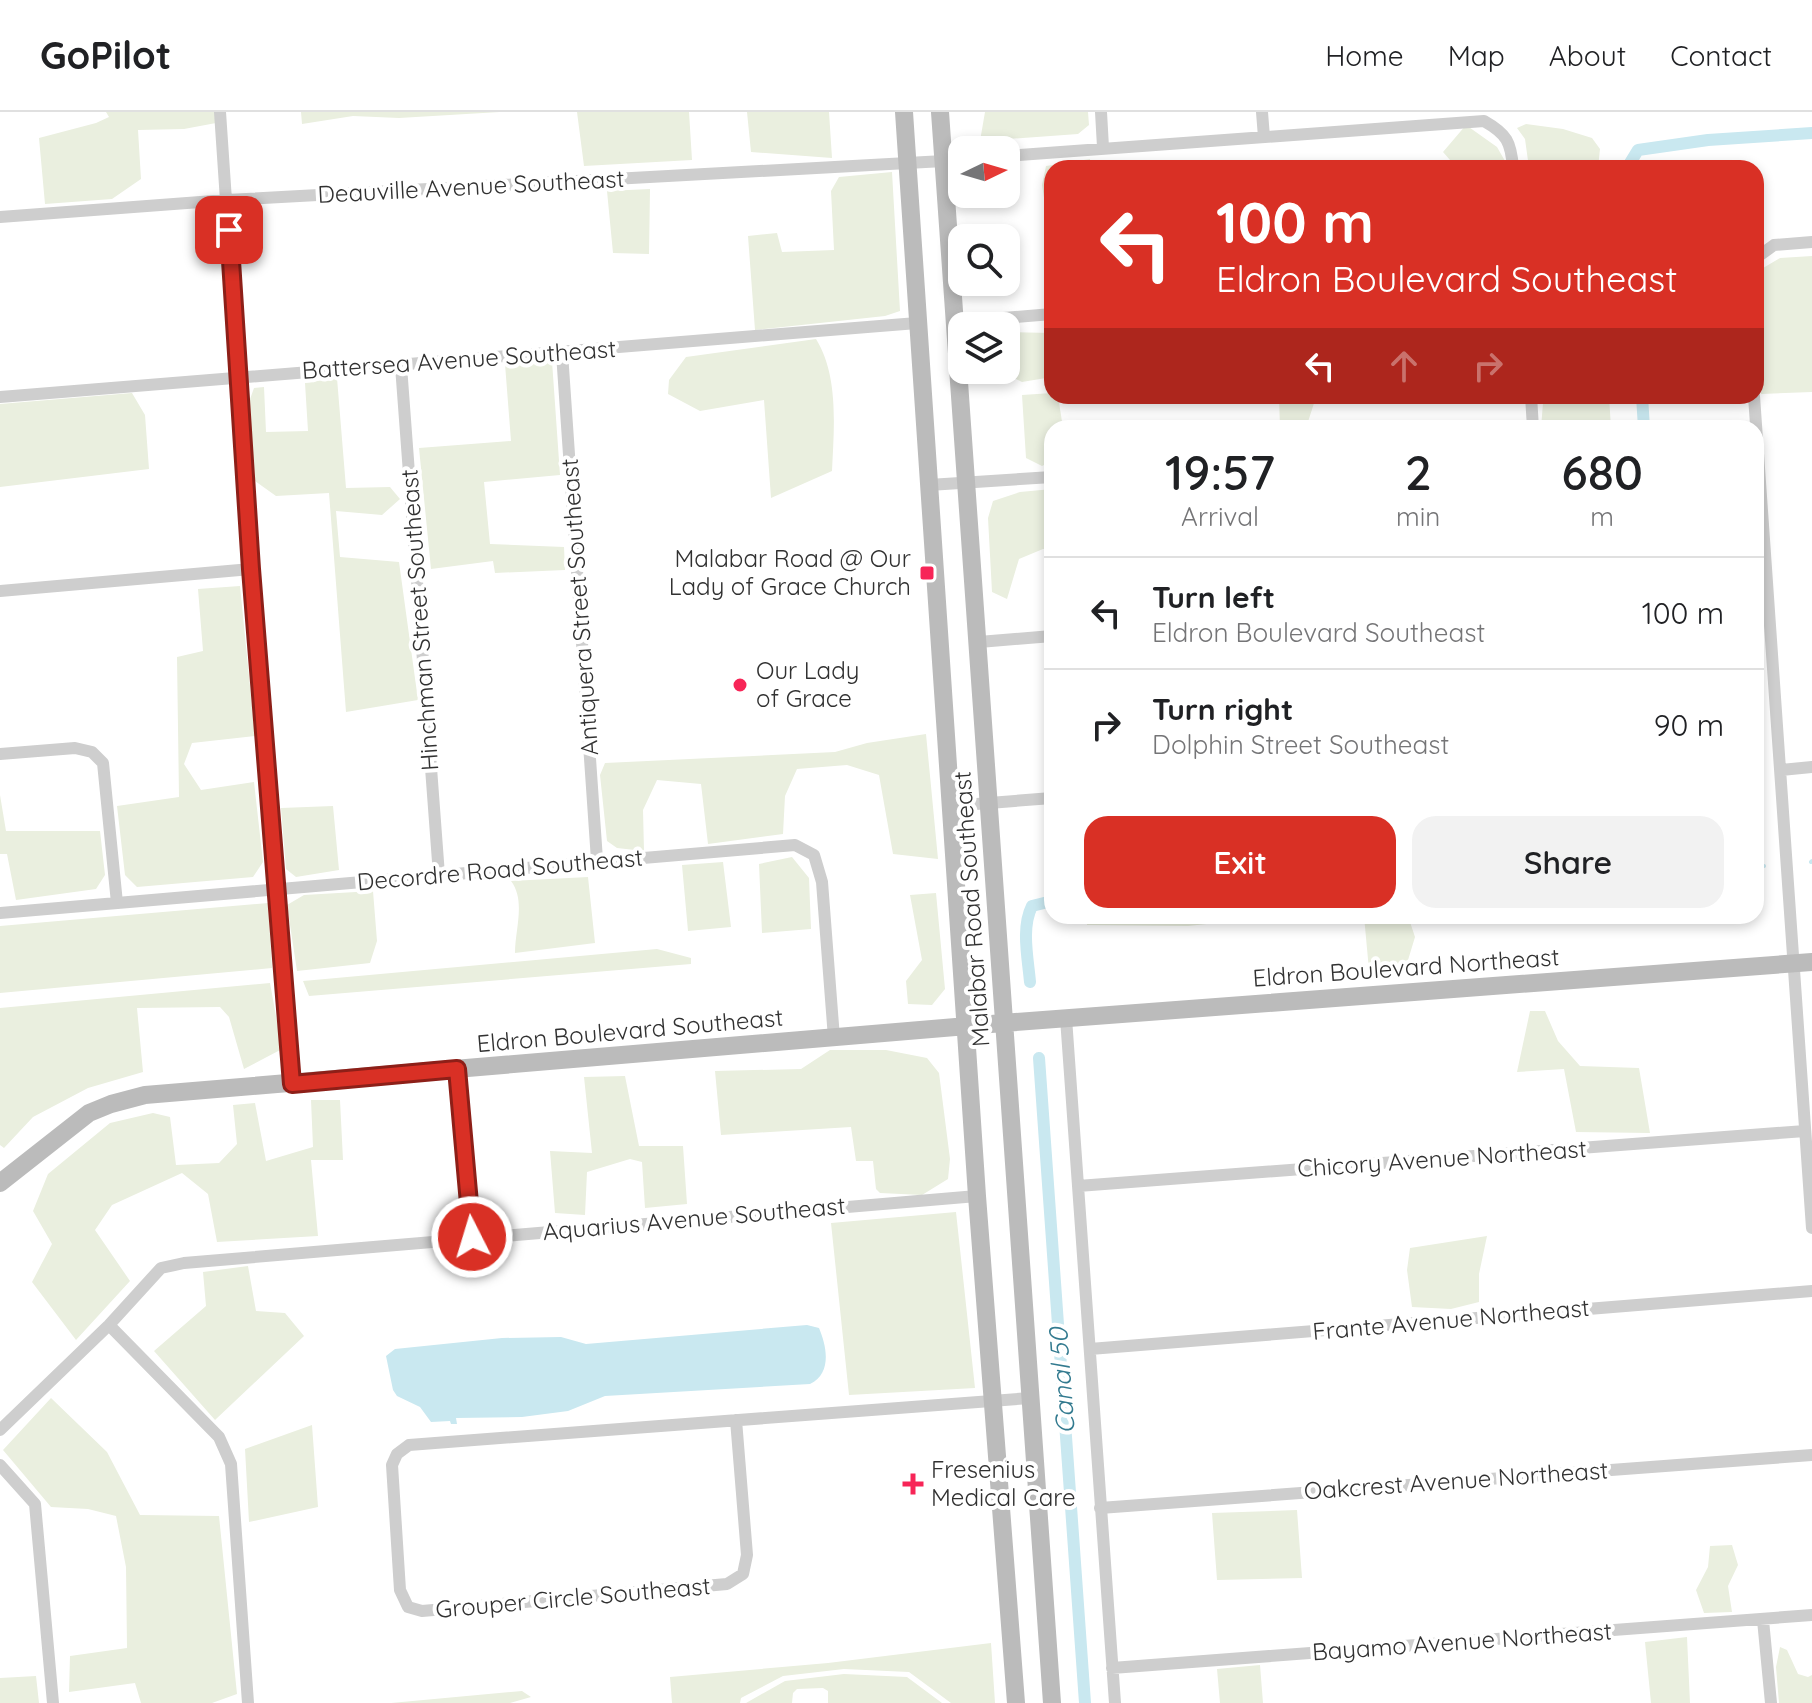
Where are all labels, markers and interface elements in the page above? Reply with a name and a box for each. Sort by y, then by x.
text: GoPilot [40,31,171,79]
text: Home [1325,38,1404,73]
text: Map [1448,38,1505,73]
text: About [1549,38,1626,73]
text: Contact [1670,38,1772,73]
north arrow [948,136,1020,208]
map controls [948,136,1020,384]
street label: Deauville Avenue Southeast [317,163,625,209]
text: 100 m [1216,187,1374,257]
icon: left [1084,192,1188,296]
pin [195,196,263,264]
icon: arrive [207,208,251,252]
button: search [948,224,1020,296]
text: Eldron Boulevard Southeast [1216,256,1677,301]
button: layers [948,312,1020,384]
street label: Battersea Avenue Southeast [301,333,617,385]
icon: left [1298,344,1342,388]
icon: ahead [1382,344,1426,388]
icon: right [1466,344,1510,388]
text: 19:57 [1165,442,1275,502]
text: 2 [1405,442,1432,502]
text: 680 [1561,442,1643,502]
street label: Antiquera Street Southeast [554,458,604,757]
street label: Hinchman Street Southeast [393,468,445,772]
text: Arrival [1181,500,1259,533]
text: min [1396,500,1440,533]
text: m [1590,500,1614,533]
place label: Malabar Road @ Our Lady of Grace Church [669,543,911,601]
marker: Malabar Road @ Our Lady of Grace Church [918,564,936,582]
text: Turn left [1152,578,1275,616]
icon: left [1084,591,1128,635]
text: 100 m [1642,594,1724,632]
text: Eldron Boulevard Southeast [1152,616,1485,649]
place label: Our Lady of Grace [756,655,859,713]
marker: Our Lady of Grace [731,676,749,694]
text: Turn right [1152,690,1293,728]
icon: right [1084,703,1128,747]
text: 90 m [1654,706,1724,744]
text: Dolphin Street Southeast [1152,728,1449,761]
street label: Malabar Road Southeast [946,770,996,1048]
button: Exit [1084,816,1396,908]
button: Share [1412,816,1724,908]
street label: Decordre Road Southeast [356,842,644,896]
street label: Eldron Boulevard Northeast [1252,941,1560,993]
street label: Eldron Boulevard Southeast [475,1002,784,1058]
street label: Chicory Avenue Northeast [1296,1133,1588,1183]
street label: Aquarius Avenue Southeast [541,1190,847,1246]
position arrow [430,1195,514,1279]
street label: Frante Avenue Northeast [1311,1292,1591,1346]
water label: Canal 50 [1041,1325,1082,1435]
place label: Fresenius Medical Care [931,1454,1076,1512]
street label: Oakcrest Avenue Northeast [1303,1454,1609,1506]
marker: Fresenius Medical Care [902,1473,924,1495]
street label: Grouper Circle Southeast [434,1570,712,1624]
street label: Bayamo Avenue Northeast [1311,1616,1613,1666]

